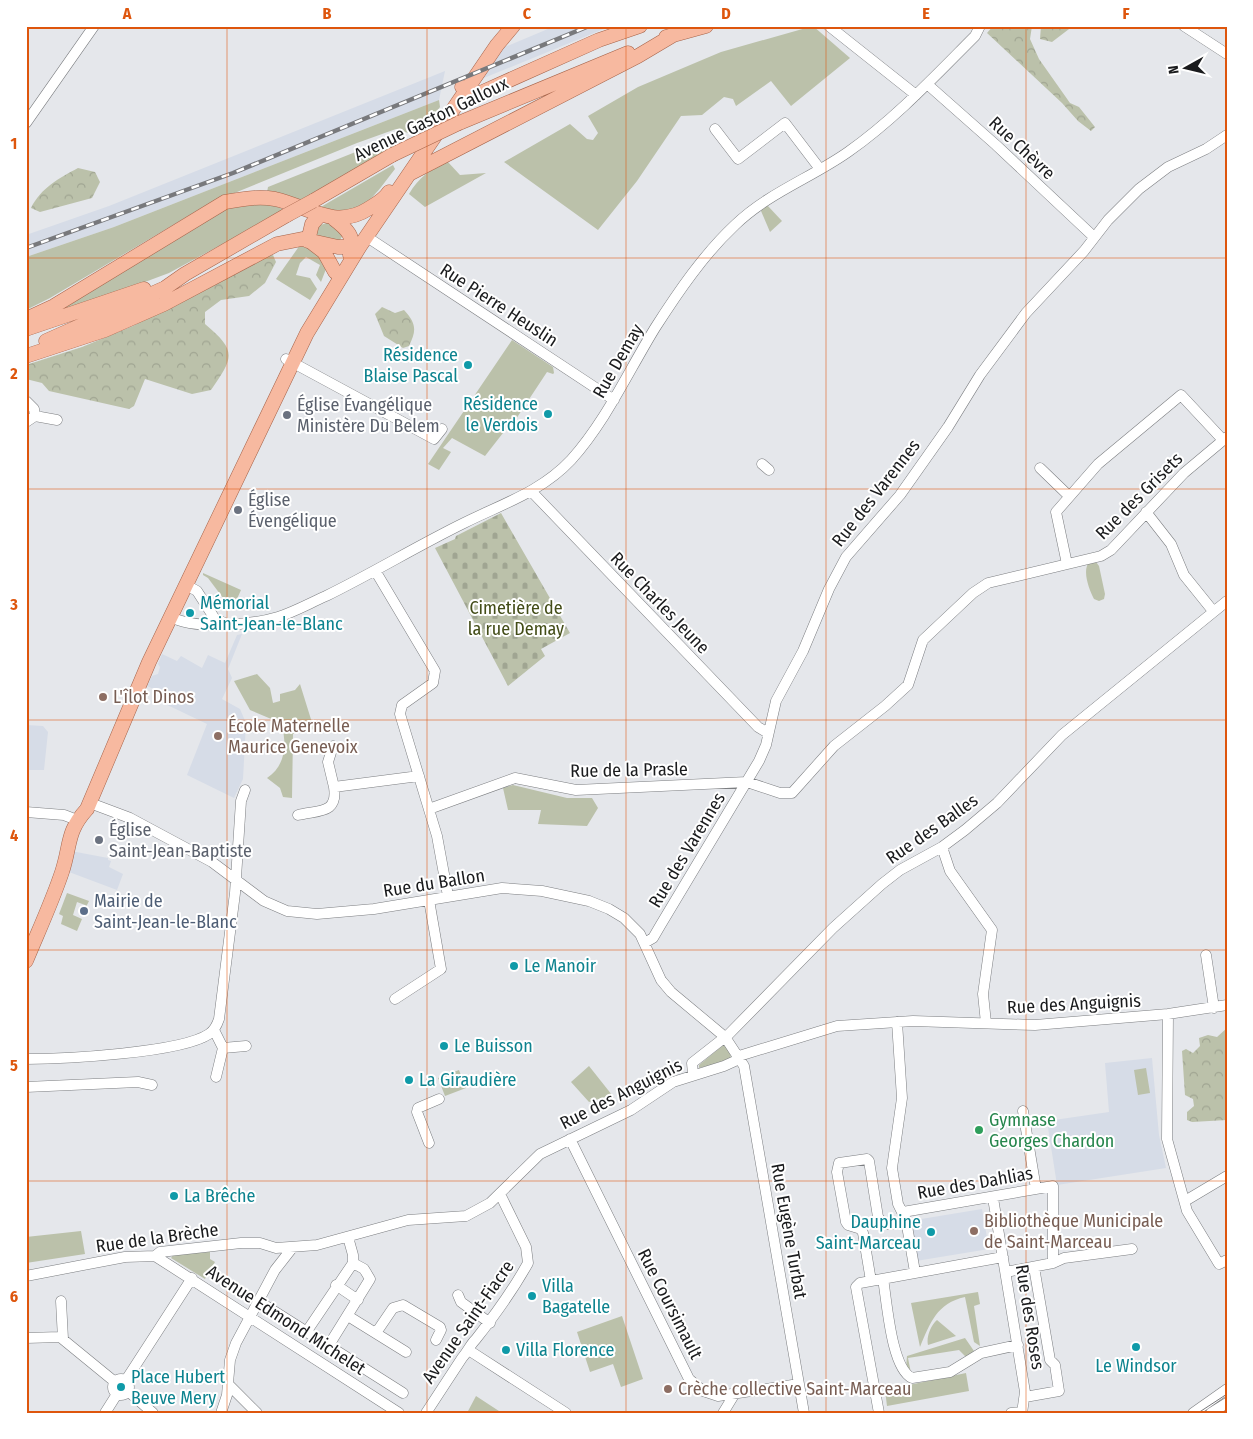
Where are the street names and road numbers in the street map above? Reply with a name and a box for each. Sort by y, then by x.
street label: Avenue Gaston Galloux [350,72,512,166]
street label: Rue Chèvre [984,112,1060,184]
street label: Rue Pierre Heuslin [436,259,562,351]
street label: Rue Demay [588,320,648,402]
street label: Rue des Varennes [827,435,925,551]
street label: Rue des Grisets [1091,448,1187,544]
street label: Rue Charles Jeune [606,548,714,659]
street label: Rue de la Prasle [570,758,688,782]
street label: Rue des Varennes [644,788,730,912]
street label: Rue des Balles [882,789,983,869]
street label: Rue du Ballon [382,864,486,902]
street label: Rue des Anguignis [1006,989,1142,1018]
street label: Rue des Anguignis [556,1054,686,1134]
street label: Rue Eugène Turbat [766,1162,812,1300]
street label: Rue des Dahlias [915,1162,1035,1204]
street label: Rue de la Brèche [94,1219,220,1257]
street label: Rue Coursimault [633,1245,707,1363]
street label: Avenue Saint-Fiacre [417,1256,519,1388]
street label: Avenue Edmond Michelet [202,1260,370,1380]
street label: Rue des Roses [1011,1263,1049,1371]

